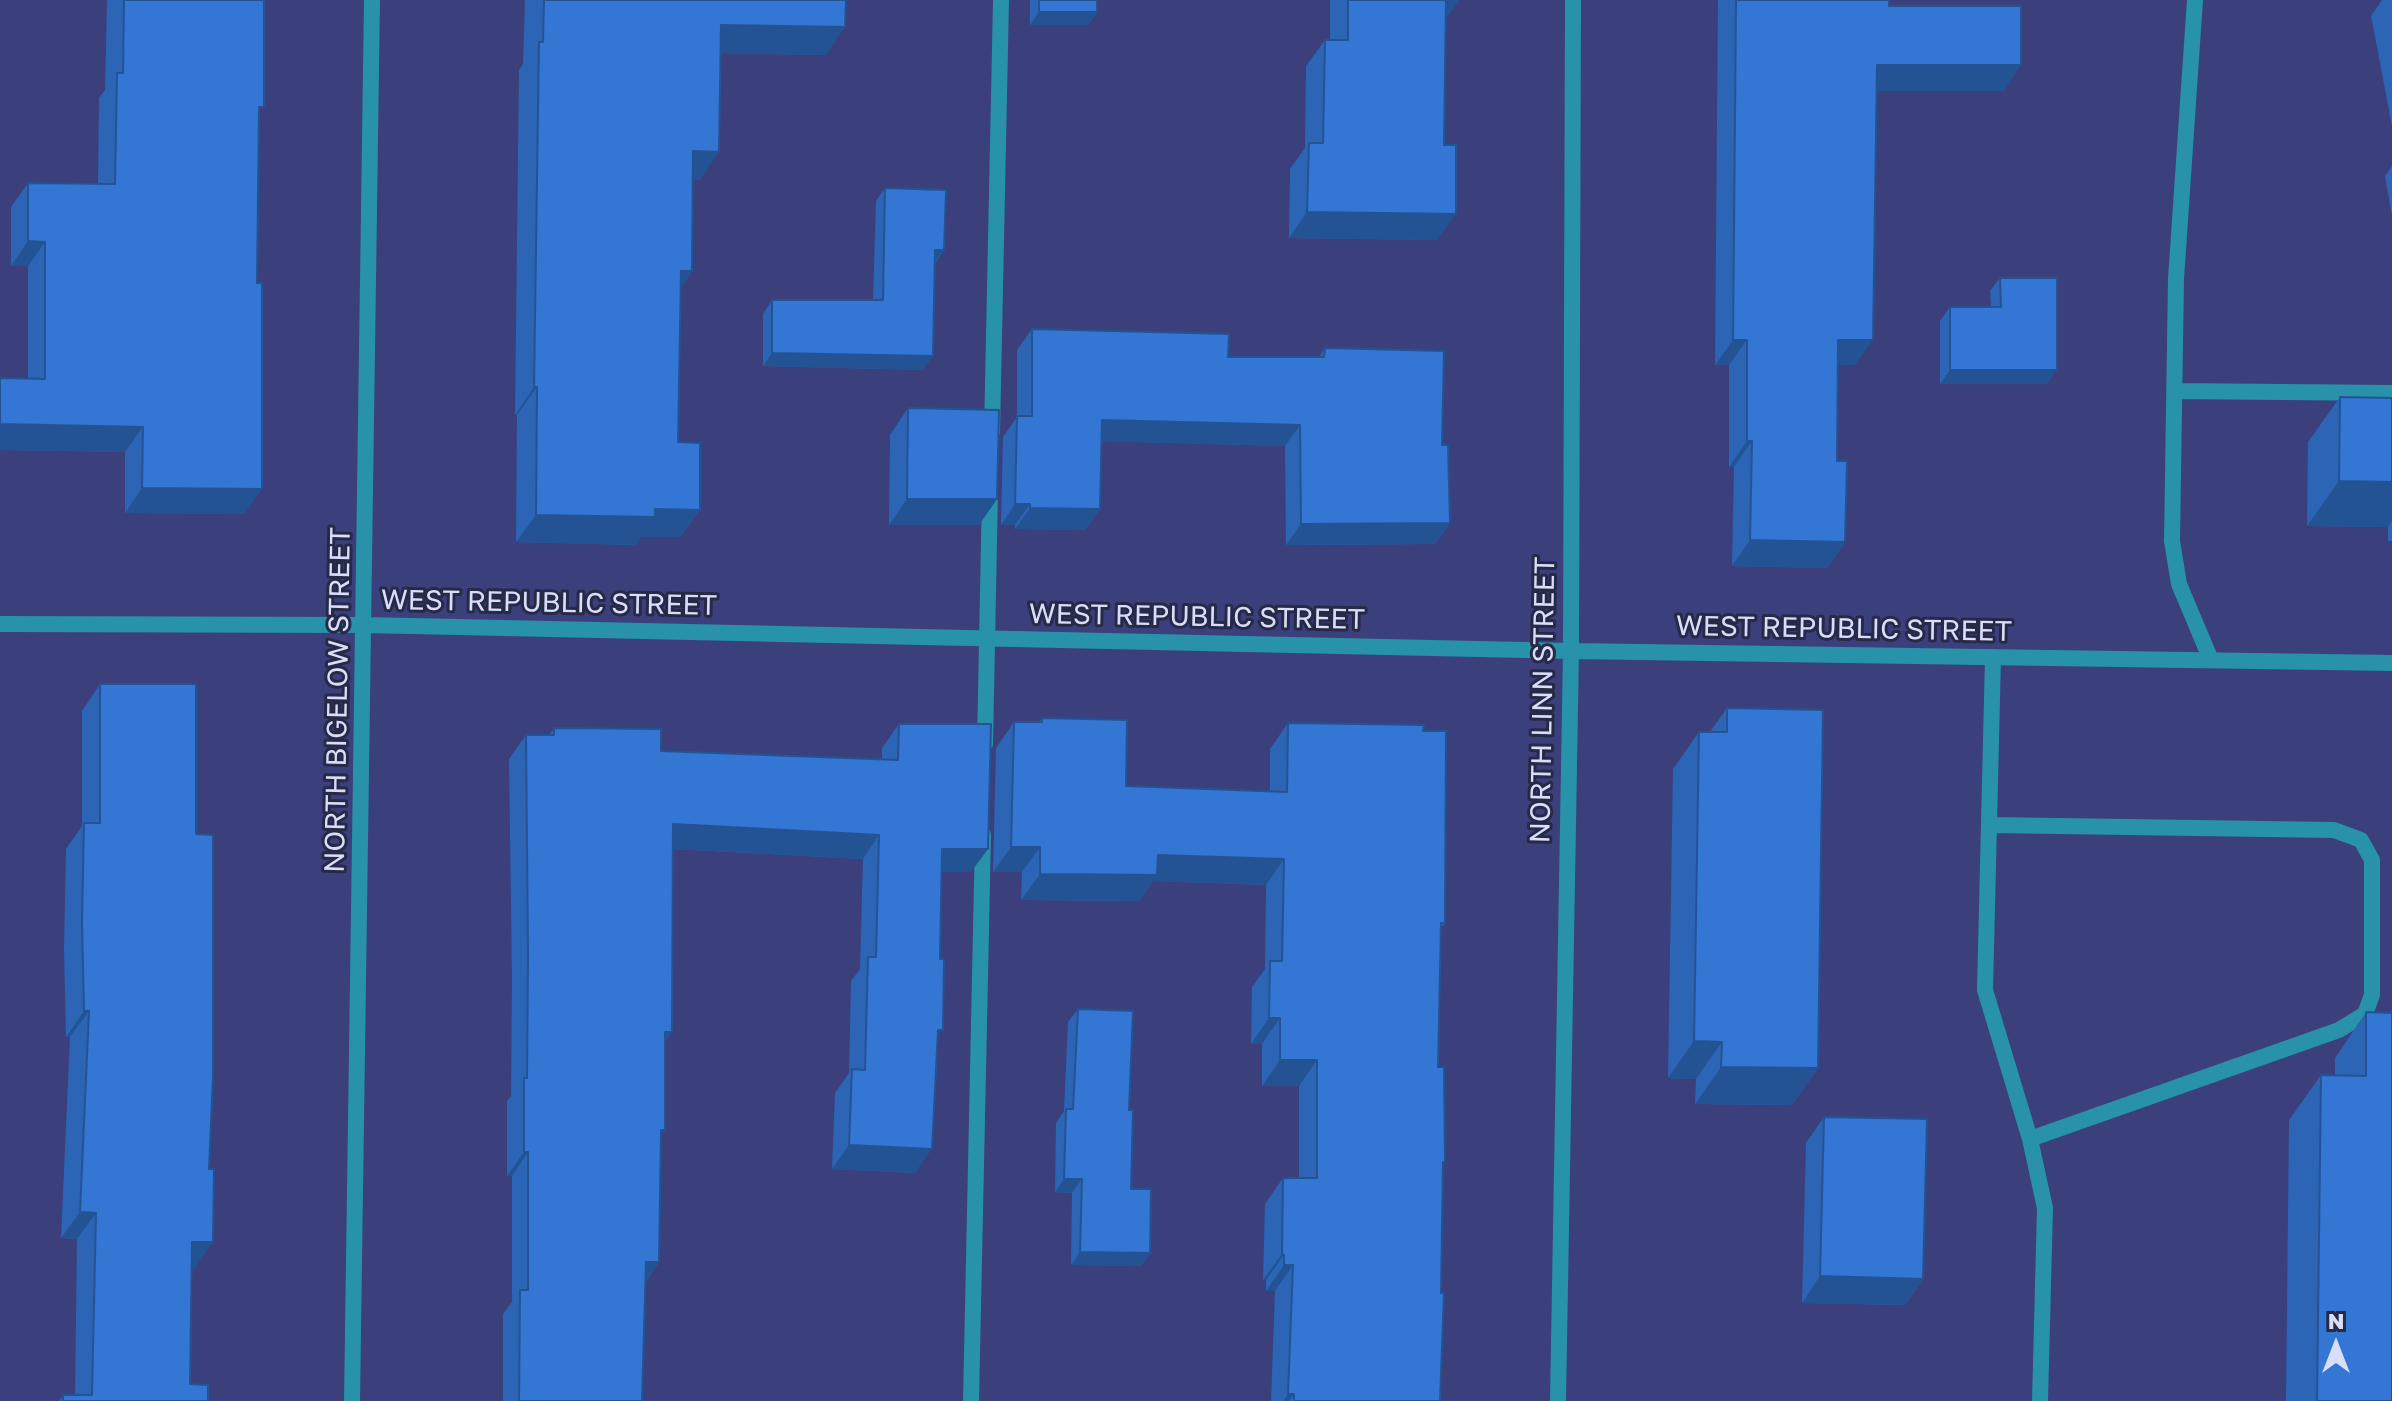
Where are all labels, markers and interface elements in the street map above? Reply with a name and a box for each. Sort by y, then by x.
street label: NORTH BIGELOW STREET [318,527,358,873]
street label: NORTH LINN STREET [1524,556,1562,844]
street label: WEST REPUBLIC STREET [381,583,717,623]
street label: WEST REPUBLIC STREET [1029,597,1365,637]
street label: WEST REPUBLIC STREET [1676,609,2012,649]
north arrow [2296,1305,2376,1385]
text: N [2328,1307,2344,1334]

